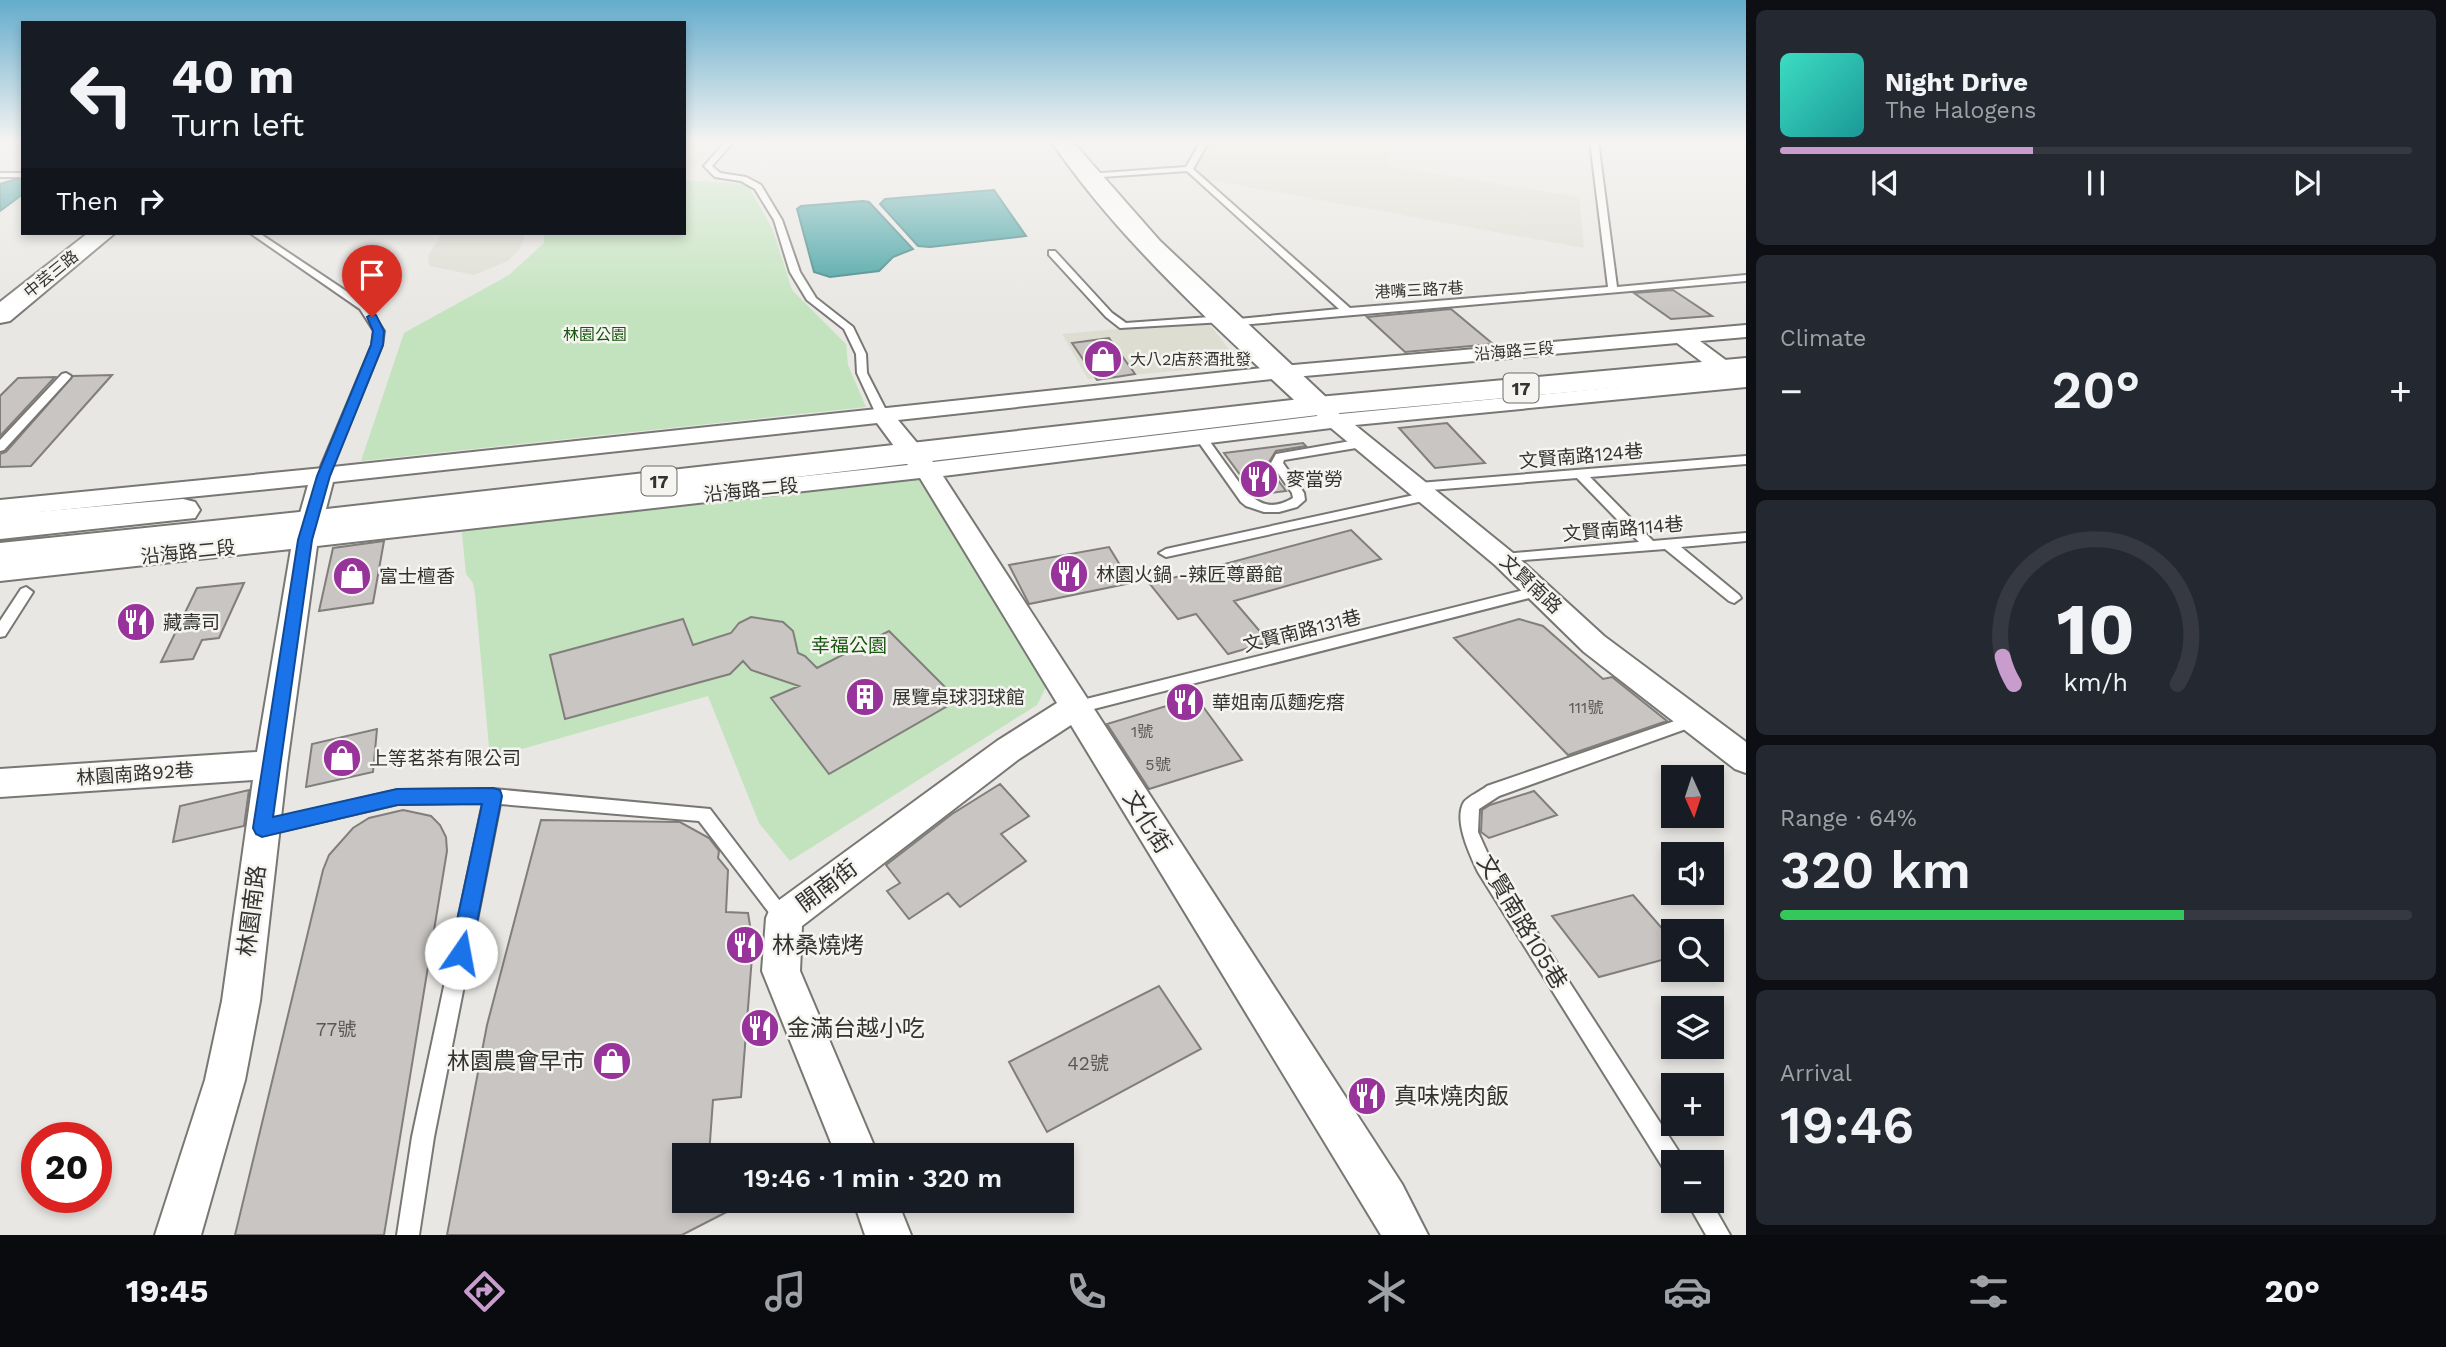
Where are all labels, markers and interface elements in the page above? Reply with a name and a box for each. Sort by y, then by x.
text: 40 m [171,47,294,105]
icon: left [56,49,147,140]
text: Night Drive [1885,67,2028,97]
text: The Halogens [1885,97,2036,124]
text: Turn left [171,106,304,144]
icon: previous [1866,164,1904,202]
icon: pause [2077,164,2115,202]
icon: next [2288,164,2326,202]
icon: right [132,182,170,220]
text: Then [56,186,118,216]
pin [342,245,402,317]
street label: 中芸三路 [20,246,82,302]
icon: arrive [353,256,391,294]
street label: 港嘴三路7巷 [1374,278,1464,302]
park label: 林園公園 [563,325,627,344]
text: Climate [1780,325,1866,352]
shop icon: 大八2店菸酒批發 [1082,338,1124,380]
street label: 沿海路三段 [1473,338,1555,364]
place label: 大八2店菸酒批發 [1130,350,1251,369]
text: 20° [2052,360,2140,421]
text: − [1780,369,1803,413]
text: + [2389,369,2412,413]
road number: 17 [1504,374,1538,402]
street label: 文賢南路124巷 [1518,439,1644,473]
restaurant icon: 麥當勞 [1238,458,1280,500]
road number: 17 [642,466,676,495]
place label: 麥當勞 [1286,468,1343,491]
street label: 沿海路二段 [703,474,799,506]
street label: 文賢南路114巷 [1562,512,1684,546]
street label: 沿海路二段 [140,536,236,568]
street label: 文賢南路 [1495,550,1567,618]
restaurant icon: 林園火鍋 -辣匠尊爵館 [1048,553,1090,595]
shop icon: 富士檀香 [331,555,373,597]
place label: 林園火鍋 -辣匠尊爵館 [1096,563,1283,586]
place label: 富士檀香 [379,565,455,588]
text: 10 [2057,586,2135,672]
restaurant icon: 藏壽司 [115,601,157,643]
street label: 文賢南路131巷 [1241,605,1363,657]
place label: 藏壽司 [163,611,220,634]
park label: 幸福公園 [811,634,887,657]
text: km/h [2064,667,2128,696]
building icon: 展覽桌球羽球館 [844,676,886,718]
restaurant icon: 華姐南瓜麵疙瘩 [1164,681,1206,723]
place label: 展覽桌球羽球館 [892,686,1025,709]
place label: 華姐南瓜麵疙瘩 [1212,691,1345,714]
house number: 111號 [1569,698,1603,717]
house number: 1號 [1131,722,1153,741]
shop icon: 上等茗茶有限公司 [321,737,363,779]
place label: 上等茗茶有限公司 [369,747,521,770]
house number: 5號 [1145,755,1171,774]
street label: 林園南路92巷 [75,758,195,790]
north arrow [1661,765,1724,828]
map controls [1661,765,1724,1213]
street label: 文化街 [1117,786,1177,858]
text: Range · 64% [1780,805,1917,832]
text: 320 km [1780,840,1971,901]
button: sound [1661,842,1724,905]
street label: 文賢南路105巷 [1471,850,1573,994]
street label: 開南街 [791,854,863,918]
street label: 林園南路 [233,864,271,958]
position arrow [424,916,498,990]
button: search [1661,919,1724,982]
restaurant icon: 林桑燒烤 [724,924,766,966]
place label: 林桑燒烤 [772,932,864,959]
button: layers [1661,996,1724,1059]
restaurant icon: 金滿台越小吃 [739,1007,781,1049]
place label: 金滿台越小吃 [787,1015,925,1042]
house number: 77號 [316,1018,356,1041]
shop icon: 林園農會早市 [591,1040,633,1082]
place label: 林園農會早市 [447,1048,585,1075]
house number: 42號 [1067,1052,1109,1075]
text: Arrival [1780,1060,1852,1087]
button: + [1661,1073,1724,1136]
restaurant icon: 真味燒肉飯 [1346,1075,1388,1117]
place label: 真味燒肉飯 [1394,1083,1509,1110]
text: 19:46 [1780,1095,1914,1156]
speed limit sign: 20 [21,1122,112,1213]
button: − [1661,1150,1724,1213]
text: 19:46 · 1 min · 320 m [744,1163,1002,1193]
icon: directions [460,1267,509,1316]
icon: music [761,1267,810,1316]
icon: phone [1062,1267,1111,1316]
icon: climate [1362,1267,1411,1316]
icon: car [1663,1267,1712,1316]
icon: filters [1964,1267,2013,1316]
text: 19:45 [126,1272,208,1310]
text: 20° [2265,1272,2320,1310]

